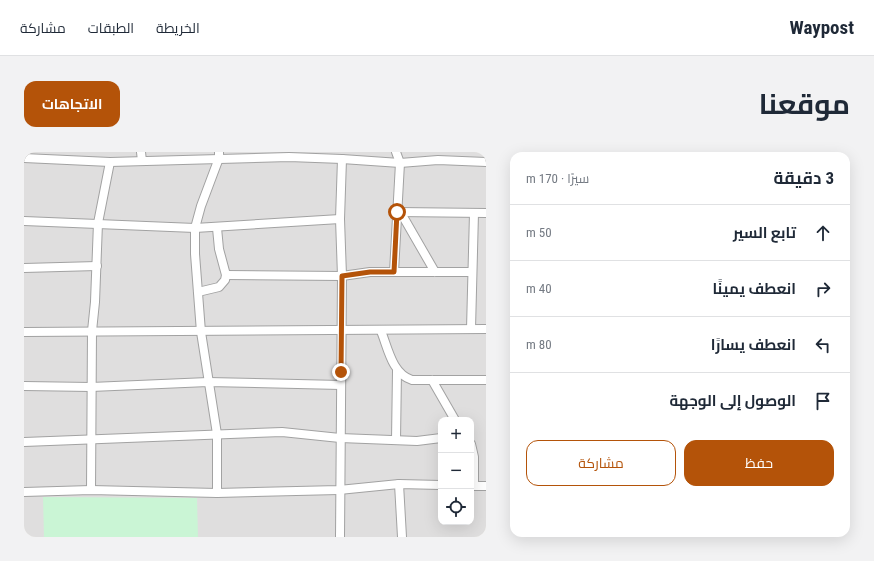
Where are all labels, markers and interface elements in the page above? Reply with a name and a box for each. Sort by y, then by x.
text: Waypost [789,16,854,39]
text: مشاركة [20,20,66,36]
text: الطبقات [88,20,134,36]
text: الخريطة [156,20,200,36]
button: الاتجاهات [24,81,120,127]
text: موقعنا [759,88,850,121]
text: 3 دقيقة [773,168,834,188]
text: سيرًا · 170 m [526,171,589,186]
route start [388,203,406,221]
icon: ahead [812,222,834,244]
text: تابع السير [733,224,796,242]
text: 50 m [526,225,552,240]
icon: right [812,278,834,300]
text: انعطف يمينًا [713,280,796,298]
text: 40 m [526,281,552,296]
icon: left [812,334,834,356]
text: انعطف يسارًا [711,336,796,354]
text: 80 m [526,337,552,352]
route end [332,363,350,381]
icon: arrive [812,390,834,412]
text: الوصول إلى الوجهة [670,392,796,410]
map controls [438,417,474,525]
button: + [438,417,474,453]
button: مشاركة [526,440,676,486]
button: حفظ [684,440,834,486]
button: − [438,453,474,489]
button: locate [438,489,474,525]

